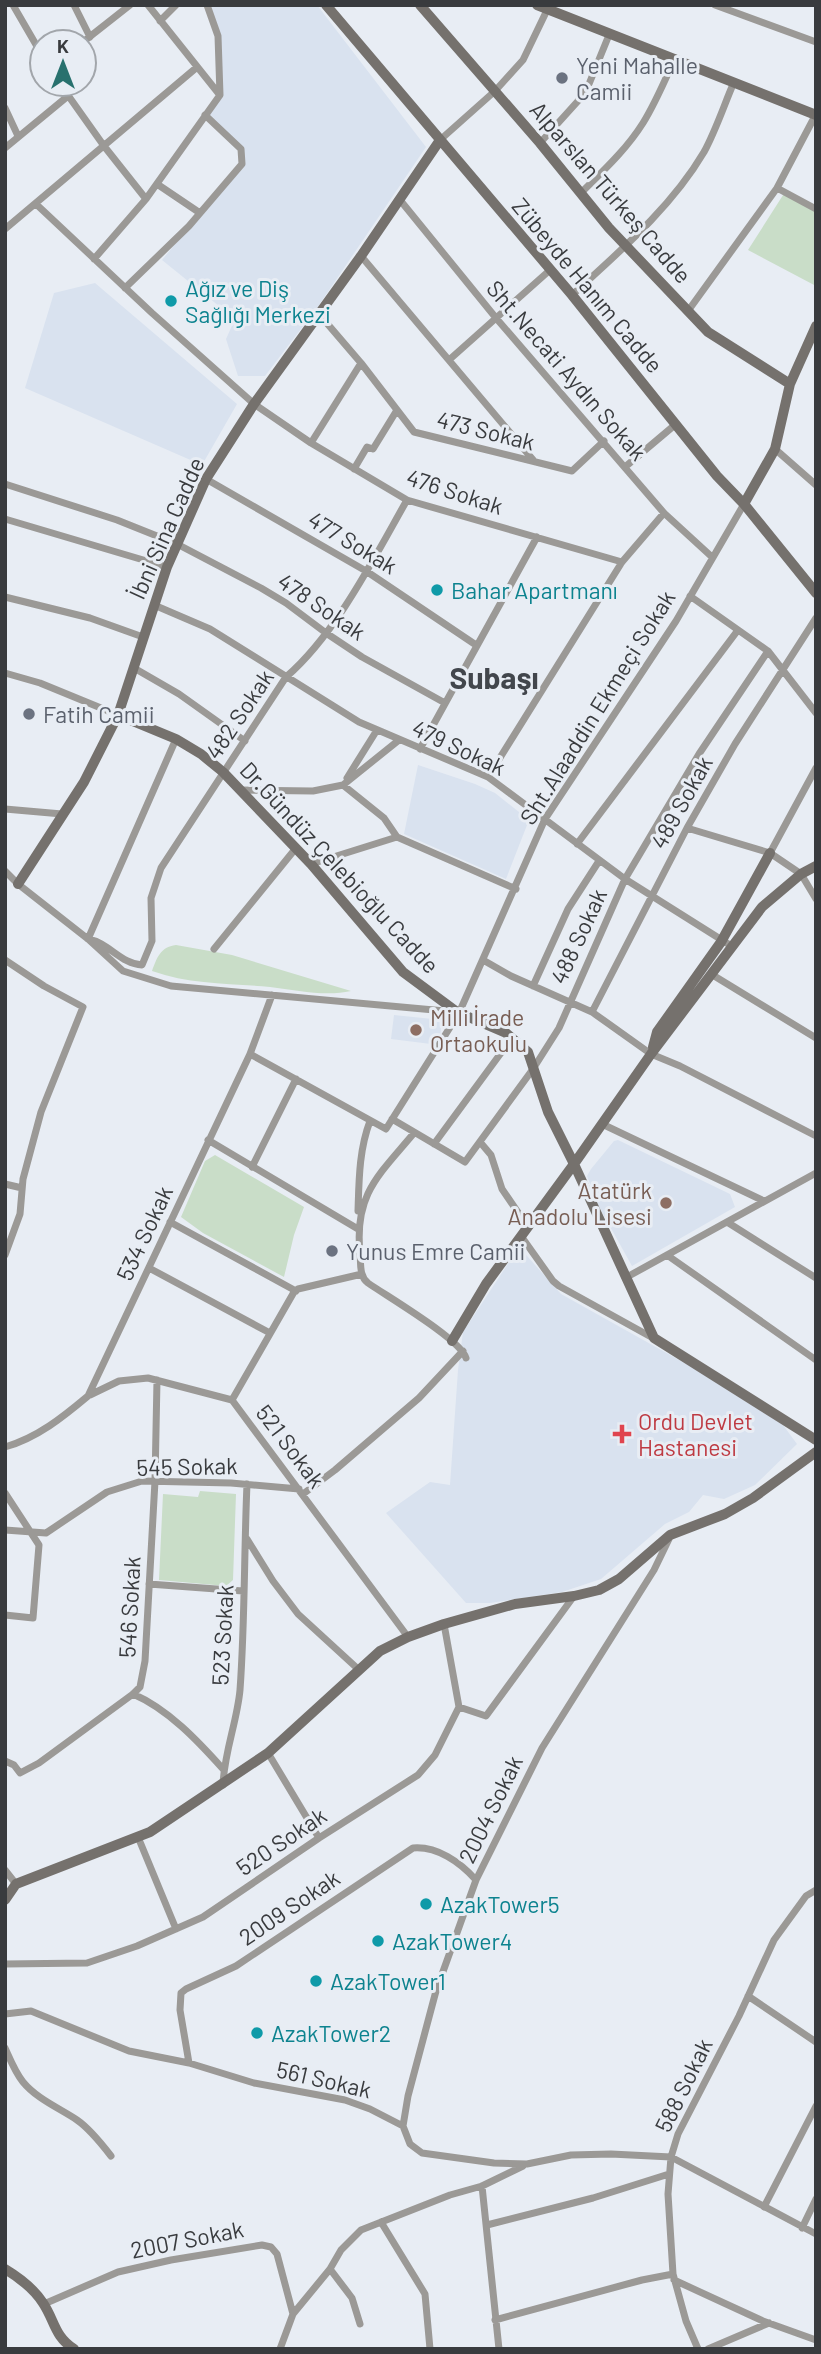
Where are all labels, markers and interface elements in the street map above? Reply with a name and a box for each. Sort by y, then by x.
north arrow [28,28,98,98]
text: K [57,34,69,57]
place label: Yeni Mahalle Camii [576,51,698,105]
marker: Yeni Mahalle Camii [554,70,570,86]
street label: Alparslan Türkeş Cadde [524,95,698,289]
street label: Zübeyde Hanım Cadde [507,192,669,378]
place label: Ağız ve Diş Sağlığı Merkezi [185,274,331,328]
street label: Sht.Necati Aydın Sokak [481,274,653,466]
marker: Ağız ve Diş Sağlığı Merkezi [163,293,179,309]
street label: 473 Sokak [434,404,538,456]
street label: İbni Sina Cadde [122,453,210,603]
street label: 476 Sokak [403,462,507,520]
street label: 477 Sokak [303,505,403,579]
street label: 478 Sokak [273,566,371,646]
place label: Bahar Apartmanı [451,576,618,604]
marker: Bahar Apartmanı [429,582,445,598]
street label: Sht.Alaaddin Ekmeçi Sokak [513,585,681,829]
district label: Subaşı [449,659,539,695]
street label: 482 Sokak [199,664,279,764]
place label: Fatih Camii [43,700,155,728]
marker: Fatih Camii [21,706,37,722]
street label: 479 Sokak [408,713,510,781]
street label: 489 Sokak [644,751,718,853]
street label: Dr.Gündüz Çelebioğlu Cadde [235,755,445,979]
street label: 488 Sokak [544,884,612,988]
place label: Milli İrade Ortaokulu [430,1003,527,1057]
marker: Milli İrade Ortaokulu [408,1022,424,1038]
place label: Atatürk Anadolu Lisesi [508,1176,652,1230]
street label: 534 Sokak [110,1181,178,1285]
marker: Atatürk Anadolu Lisesi [658,1195,674,1211]
place label: Yunus Emre Camii [346,1237,525,1265]
marker: Yunus Emre Camii [324,1243,340,1259]
street label: 521 Sokak [251,1399,331,1493]
place label: Ordu Devlet Hastanesi [638,1407,753,1461]
marker: Ordu Devlet Hastanesi [612,1424,632,1444]
street label: 545 Sokak [136,1451,238,1481]
street label: 546 Sokak [112,1556,146,1658]
street label: 523 Sokak [205,1584,239,1686]
street label: 2004 Sokak [452,1751,528,1867]
street label: 520 Sokak [231,1801,331,1881]
street label: 2009 Sokak [233,1863,345,1951]
place label: AzakTower5 [440,1890,560,1918]
marker: AzakTower5 [418,1896,434,1912]
place label: AzakTower4 [392,1927,513,1955]
marker: AzakTower4 [370,1933,386,1949]
place label: AzakTower1 [330,1967,446,1995]
marker: AzakTower1 [308,1973,324,1989]
place label: AzakTower2 [271,2019,391,2047]
marker: AzakTower2 [249,2025,265,2041]
street label: 588 Sokak [648,2033,718,2137]
street label: 561 Sokak [274,2055,374,2103]
street label: 2007 Sokak [128,2214,246,2264]

